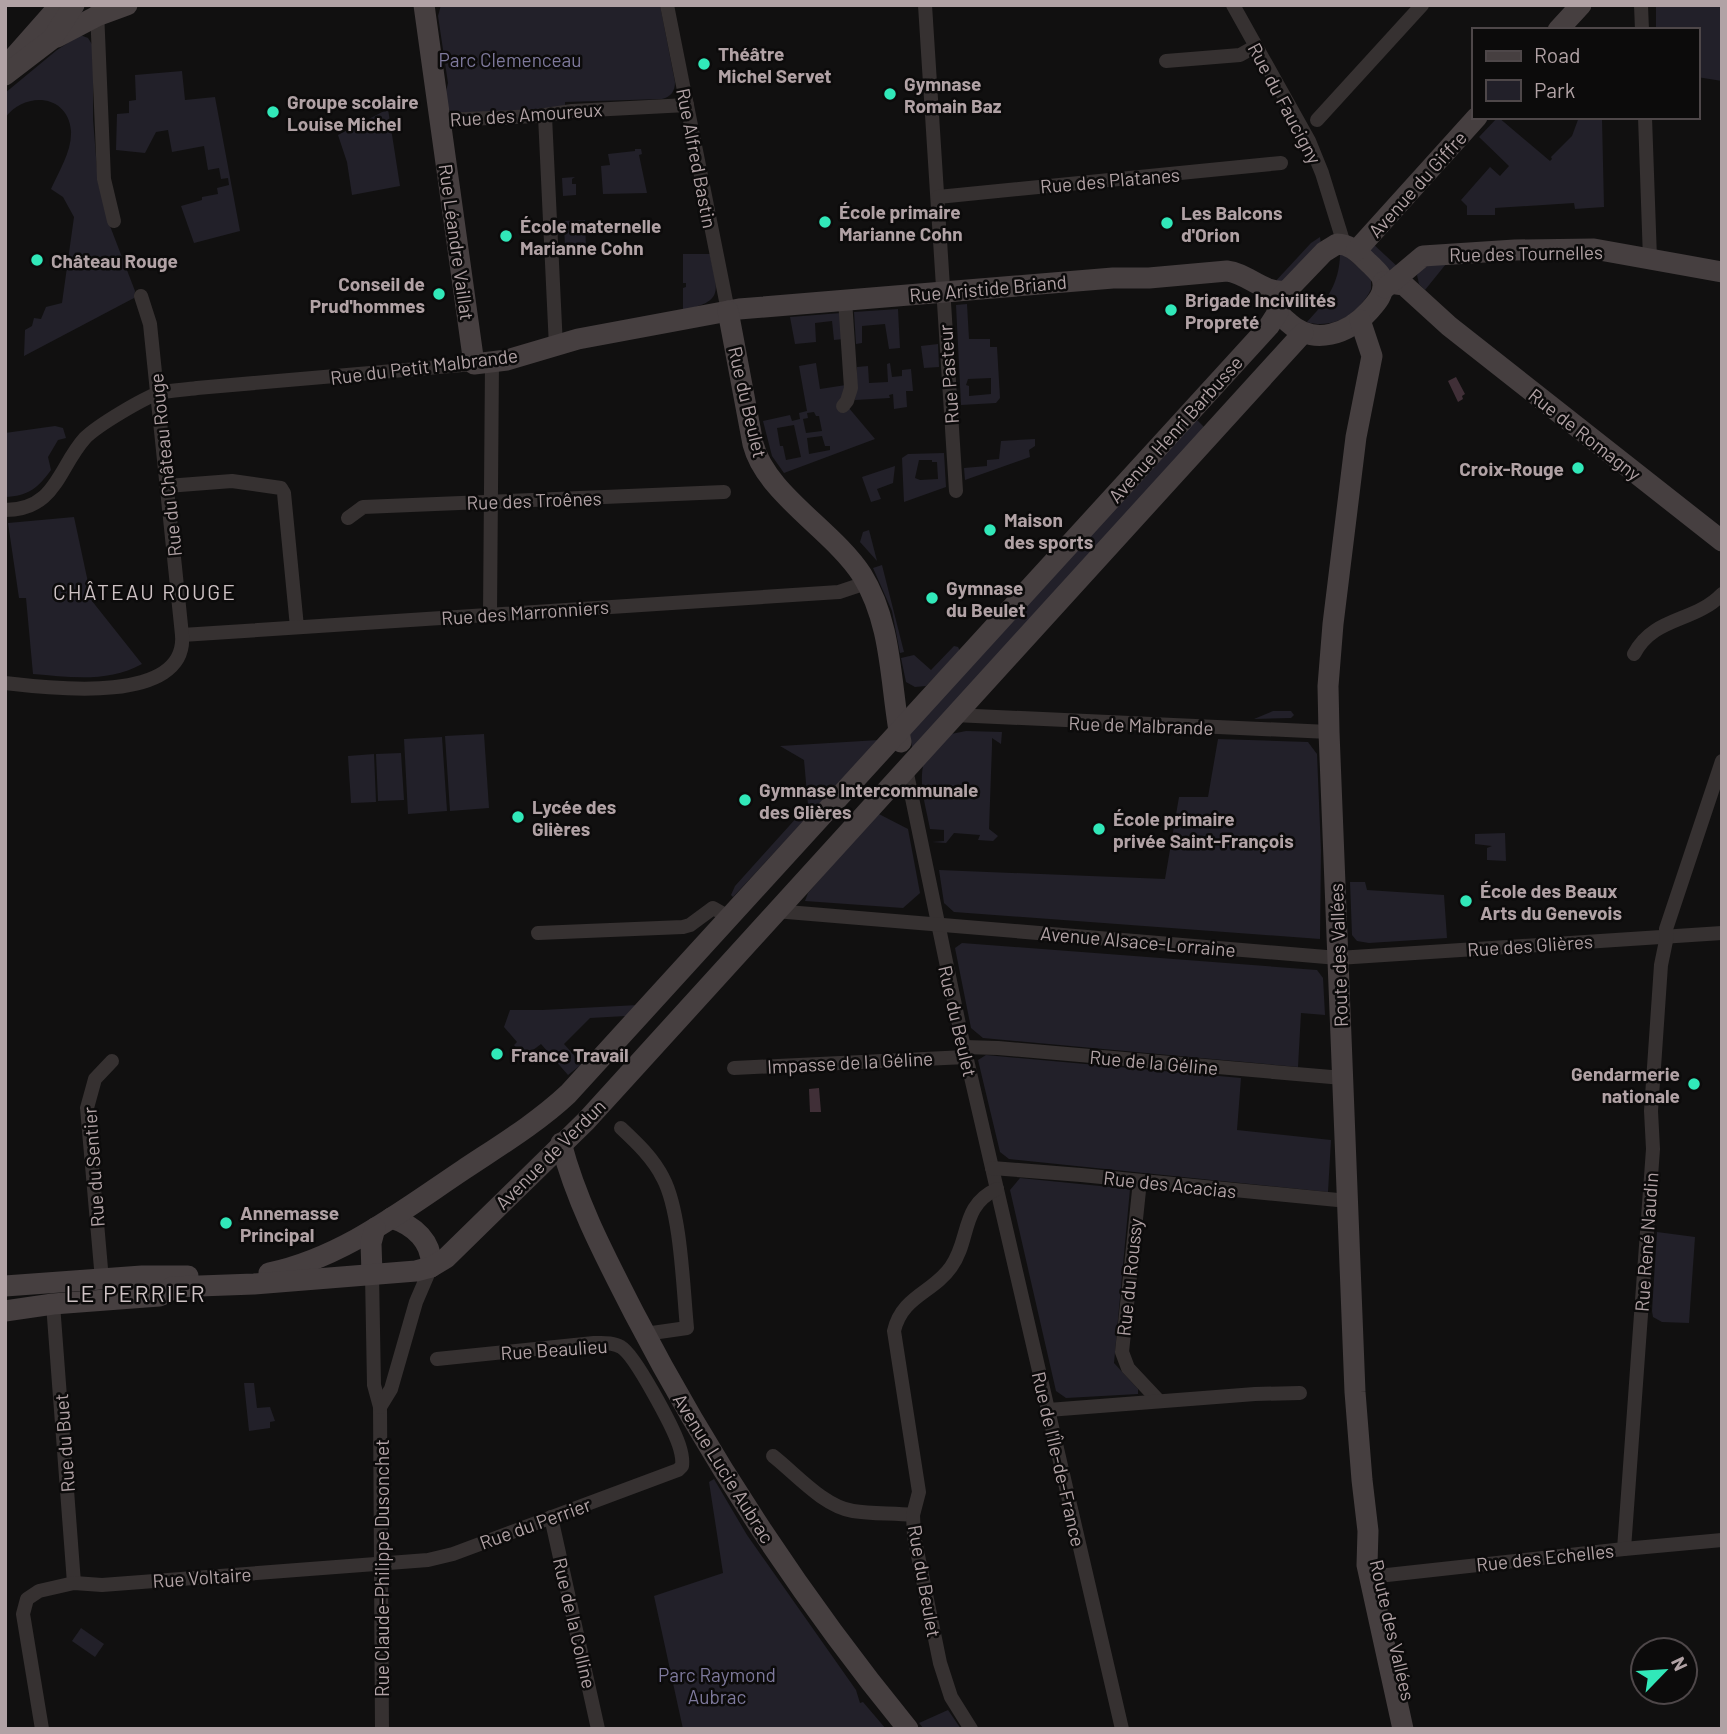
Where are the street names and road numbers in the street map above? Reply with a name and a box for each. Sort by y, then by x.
street label: Rue du Faucigny [1243,38,1327,168]
street label: Rue Alfred Bastin [672,86,722,230]
street label: Rue des Amoureux [449,97,603,131]
street label: Avenue du Giffre [1363,126,1471,242]
street label: Rue Léandre Vaillat [435,162,479,322]
street label: Rue des Platanes [1039,162,1181,198]
street label: Rue des Tournelles [1449,240,1603,266]
street label: Rue Aristide Briand [908,270,1068,306]
street label: Rue Pasteur [933,323,963,424]
street label: Rue du Petit Malbrande [329,343,519,389]
street label: Rue du Beulet [724,344,772,460]
street label: Avenue Henri Barbusse [1103,351,1247,507]
street label: Rue du Château Rouge [144,372,186,558]
street label: Rue de Romagny [1524,383,1646,485]
street label: Rue des Troênes [466,486,602,514]
street label: Rue des Marronniers [440,595,610,629]
street label: Rue de Malbrande [1068,711,1214,739]
street label: Route des Vallées [1324,883,1352,1027]
street label: Avenue Alsace-Lorraine [1039,921,1237,961]
street label: Rue des Glières [1466,929,1594,961]
street label: Rue du Beulet [934,963,982,1079]
street label: Rue de la Géline [1089,1045,1219,1079]
street label: Impasse de la Géline [766,1046,934,1078]
street label: Avenue de Verdun [490,1094,610,1214]
street label: Rue du Sentier [77,1106,109,1228]
street label: Rue des Acacias [1102,1166,1238,1202]
street label: Rue René Naudin [1630,1172,1662,1312]
street label: Rue du Roussy [1111,1217,1147,1337]
street label: Rue Beaulieu [500,1334,608,1364]
street label: Rue de l'Île-de-France [1028,1369,1090,1549]
street label: Avenue Lucie Aubrac [669,1389,779,1547]
street label: Rue du Buet [49,1393,79,1493]
street label: Rue Claude-Philippe Dusonchet [370,1439,393,1697]
street label: Rue du Perrier [476,1492,594,1554]
street label: Rue du Beulet [904,1523,946,1639]
street label: Rue des Echelles [1475,1538,1615,1576]
street label: Rue de la Colline [549,1555,601,1691]
street label: Route des Vallées [1366,1557,1420,1703]
street label: Rue Voltaire [152,1562,252,1592]

